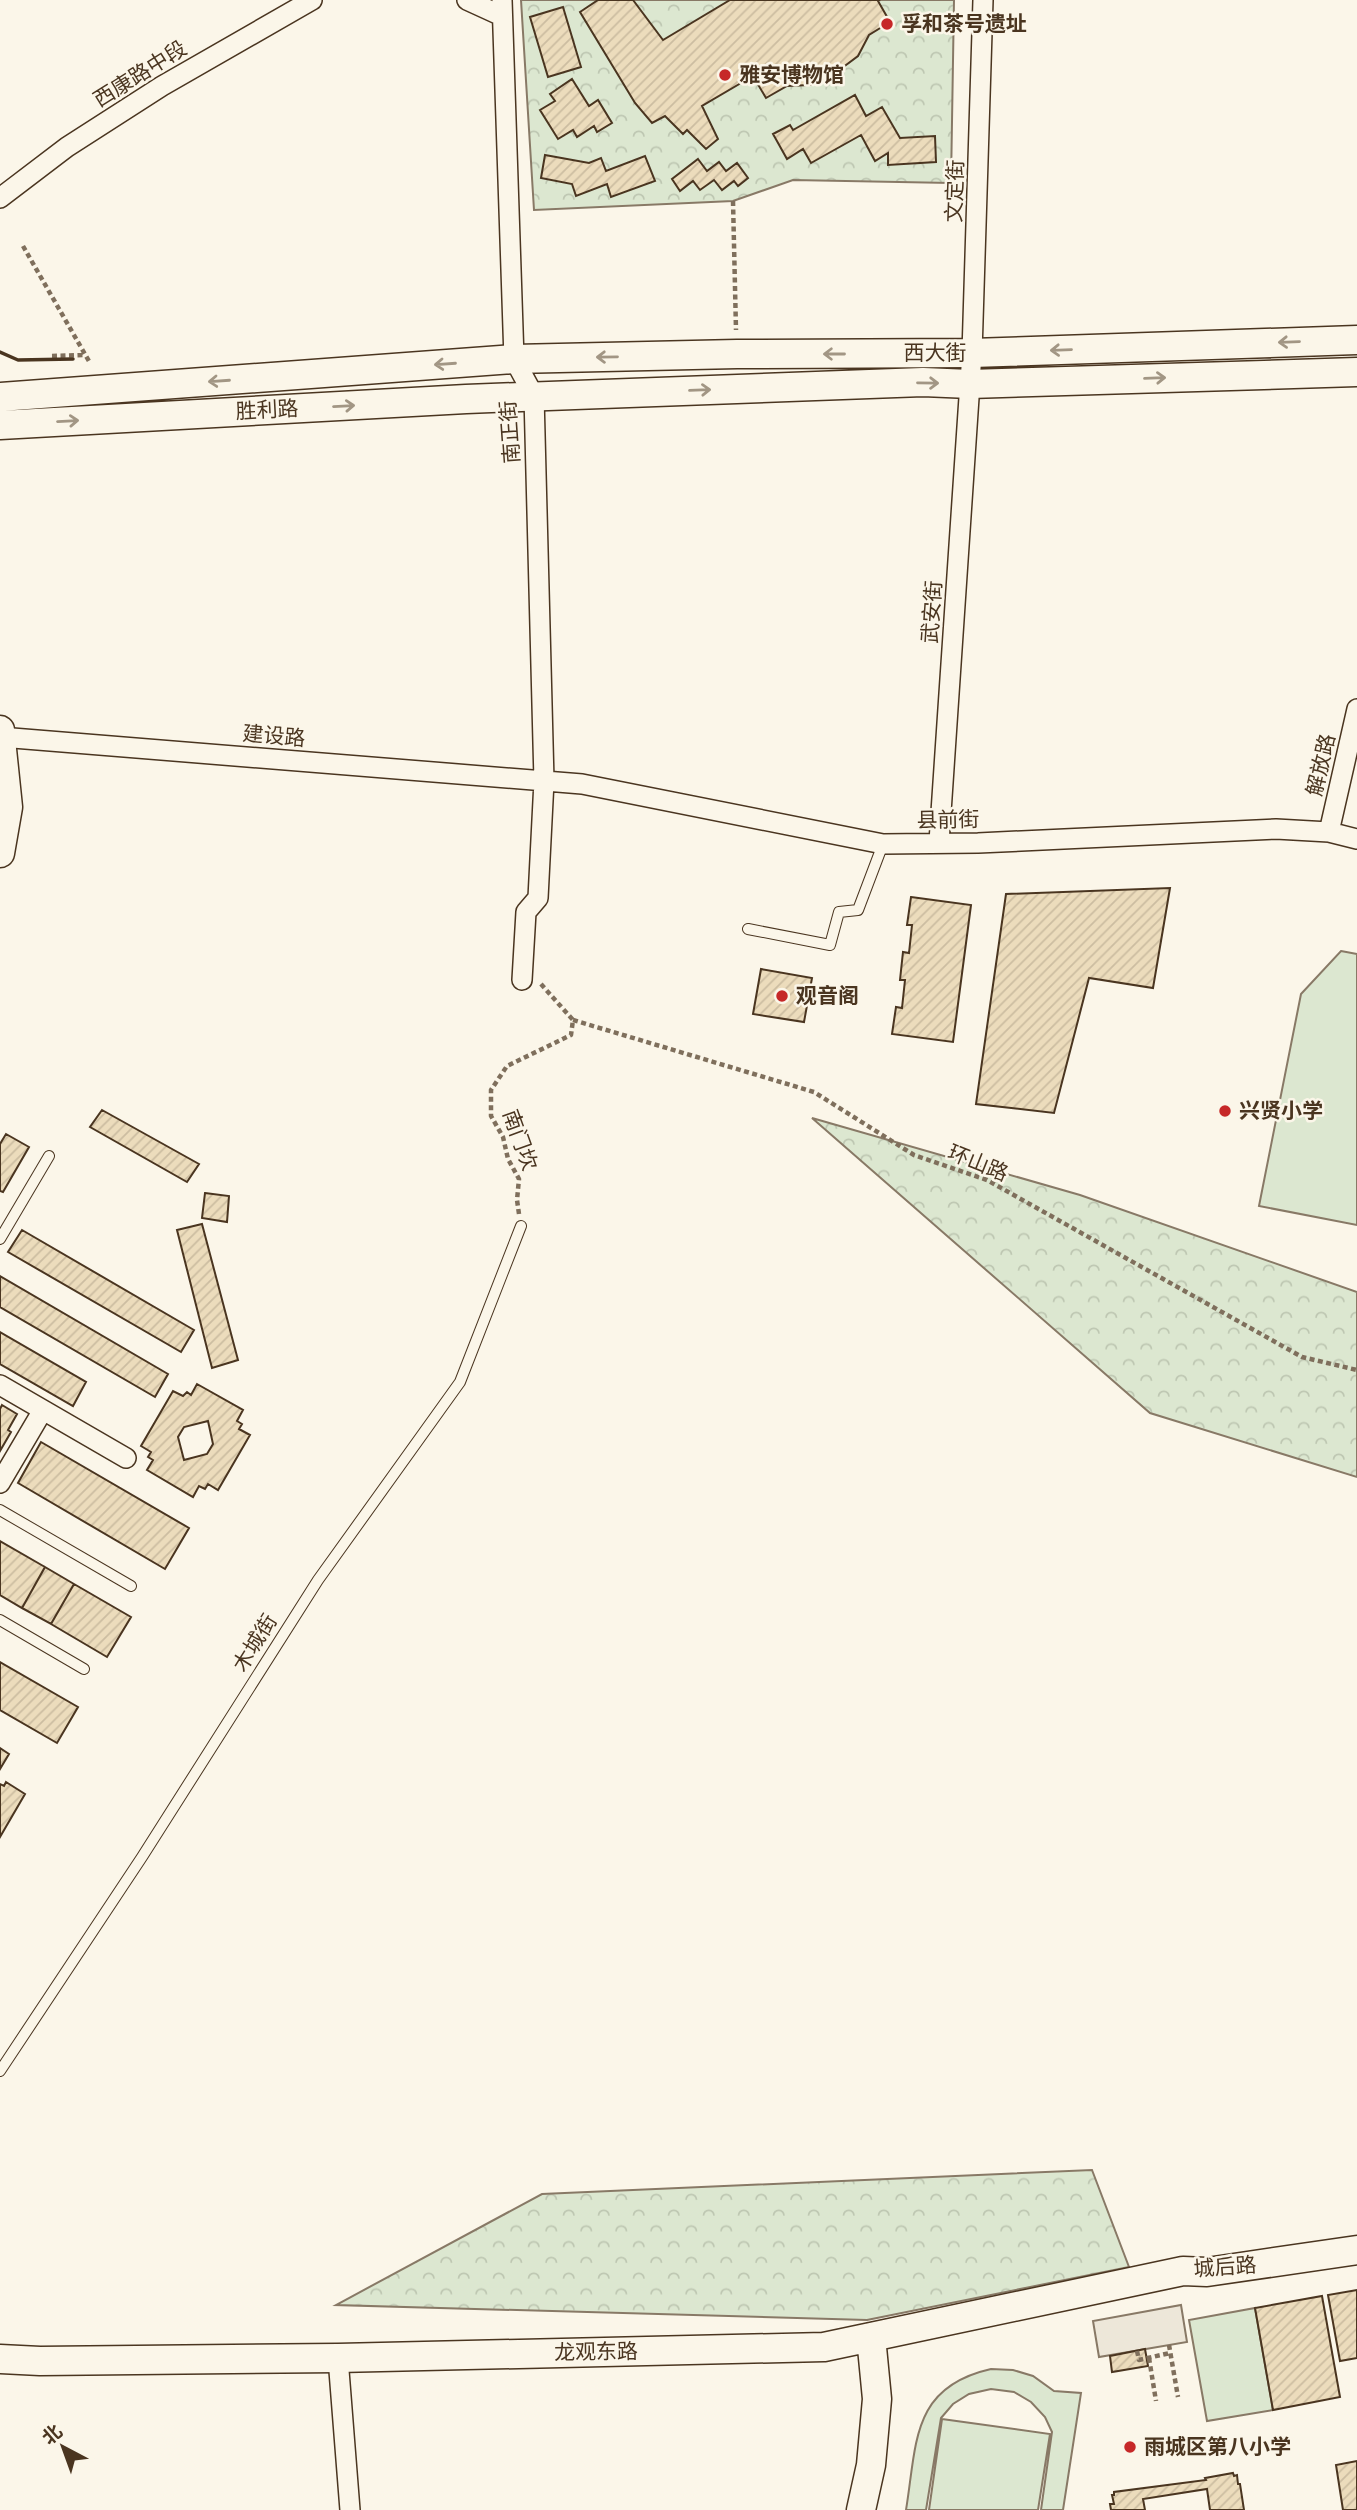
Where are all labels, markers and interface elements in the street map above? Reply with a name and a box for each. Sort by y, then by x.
place label: 孚和茶号遗址 [901,11,1027,36]
marker: 孚和茶号遗址 [879,16,895,32]
street label: 西康路中段 [89,35,191,112]
place label: 雅安博物馆 [739,62,844,87]
marker: 雅安博物馆 [717,67,733,83]
street label: 文定街 [941,159,968,223]
one-way arrow [1278,335,1301,349]
street label: 西大街 [904,340,967,365]
one-way arrow [1050,344,1073,357]
one-way arrow [823,347,846,361]
one-way arrow [595,350,618,364]
one-way arrow [434,358,457,371]
one-way arrow [1143,372,1166,385]
one-way arrow [208,375,230,388]
one-way arrow [916,376,939,390]
one-way arrow [689,384,712,397]
street label: 胜利路 [235,395,299,424]
one-way arrow [332,399,355,412]
street label: 南正街 [495,400,524,464]
one-way arrow [56,414,79,427]
street label: 武安街 [917,580,946,644]
street label: 建设路 [242,720,307,751]
street label: 解放路 [1301,731,1340,798]
street label: 县前街 [916,806,980,833]
place label: 观音阁 [796,983,859,1008]
marker: 观音阁 [774,988,790,1004]
place label: 兴贤小学 [1239,1098,1323,1123]
marker: 兴贤小学 [1217,1103,1233,1119]
street label: 南门坎 [498,1106,543,1174]
street label: 环山路 [944,1139,1012,1186]
street label: 木城街 [227,1609,282,1676]
street label: 城后路 [1193,2252,1257,2281]
street label: 龙观东路 [554,2338,638,2365]
north arrow [28,2412,98,2482]
text: 北 [37,2420,67,2449]
place label: 雨城区第八小学 [1144,2434,1291,2459]
marker: 雨城区第八小学 [1122,2439,1138,2455]

